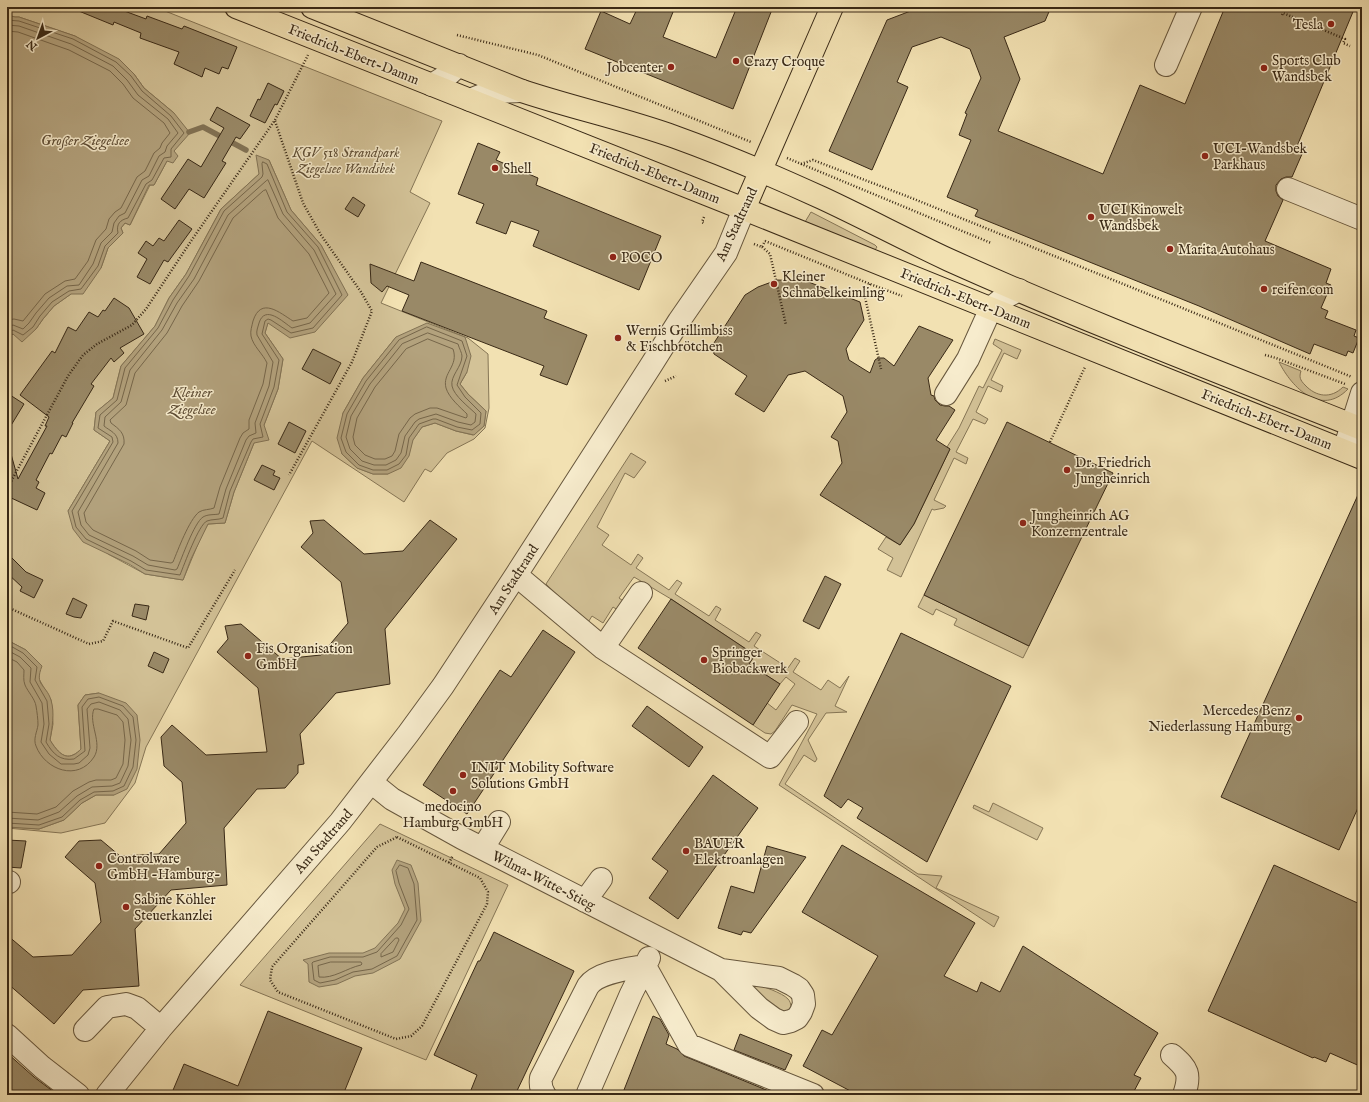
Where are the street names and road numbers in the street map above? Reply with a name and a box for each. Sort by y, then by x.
street label: Friedrich-Ebert-Damm [286,21,422,89]
street label: Friedrich-Ebert-Damm [587,140,723,208]
street label: Am Stadtrand [711,184,762,265]
street label: Friedrich-Ebert-Damm [898,265,1034,333]
street label: Friedrich-Ebert-Damm [1199,386,1335,454]
street label: Am Stadtrand [484,541,543,619]
street label: Am Stadtrand [290,805,357,878]
street label: Wilma-Witte-Stieg [489,847,599,915]

